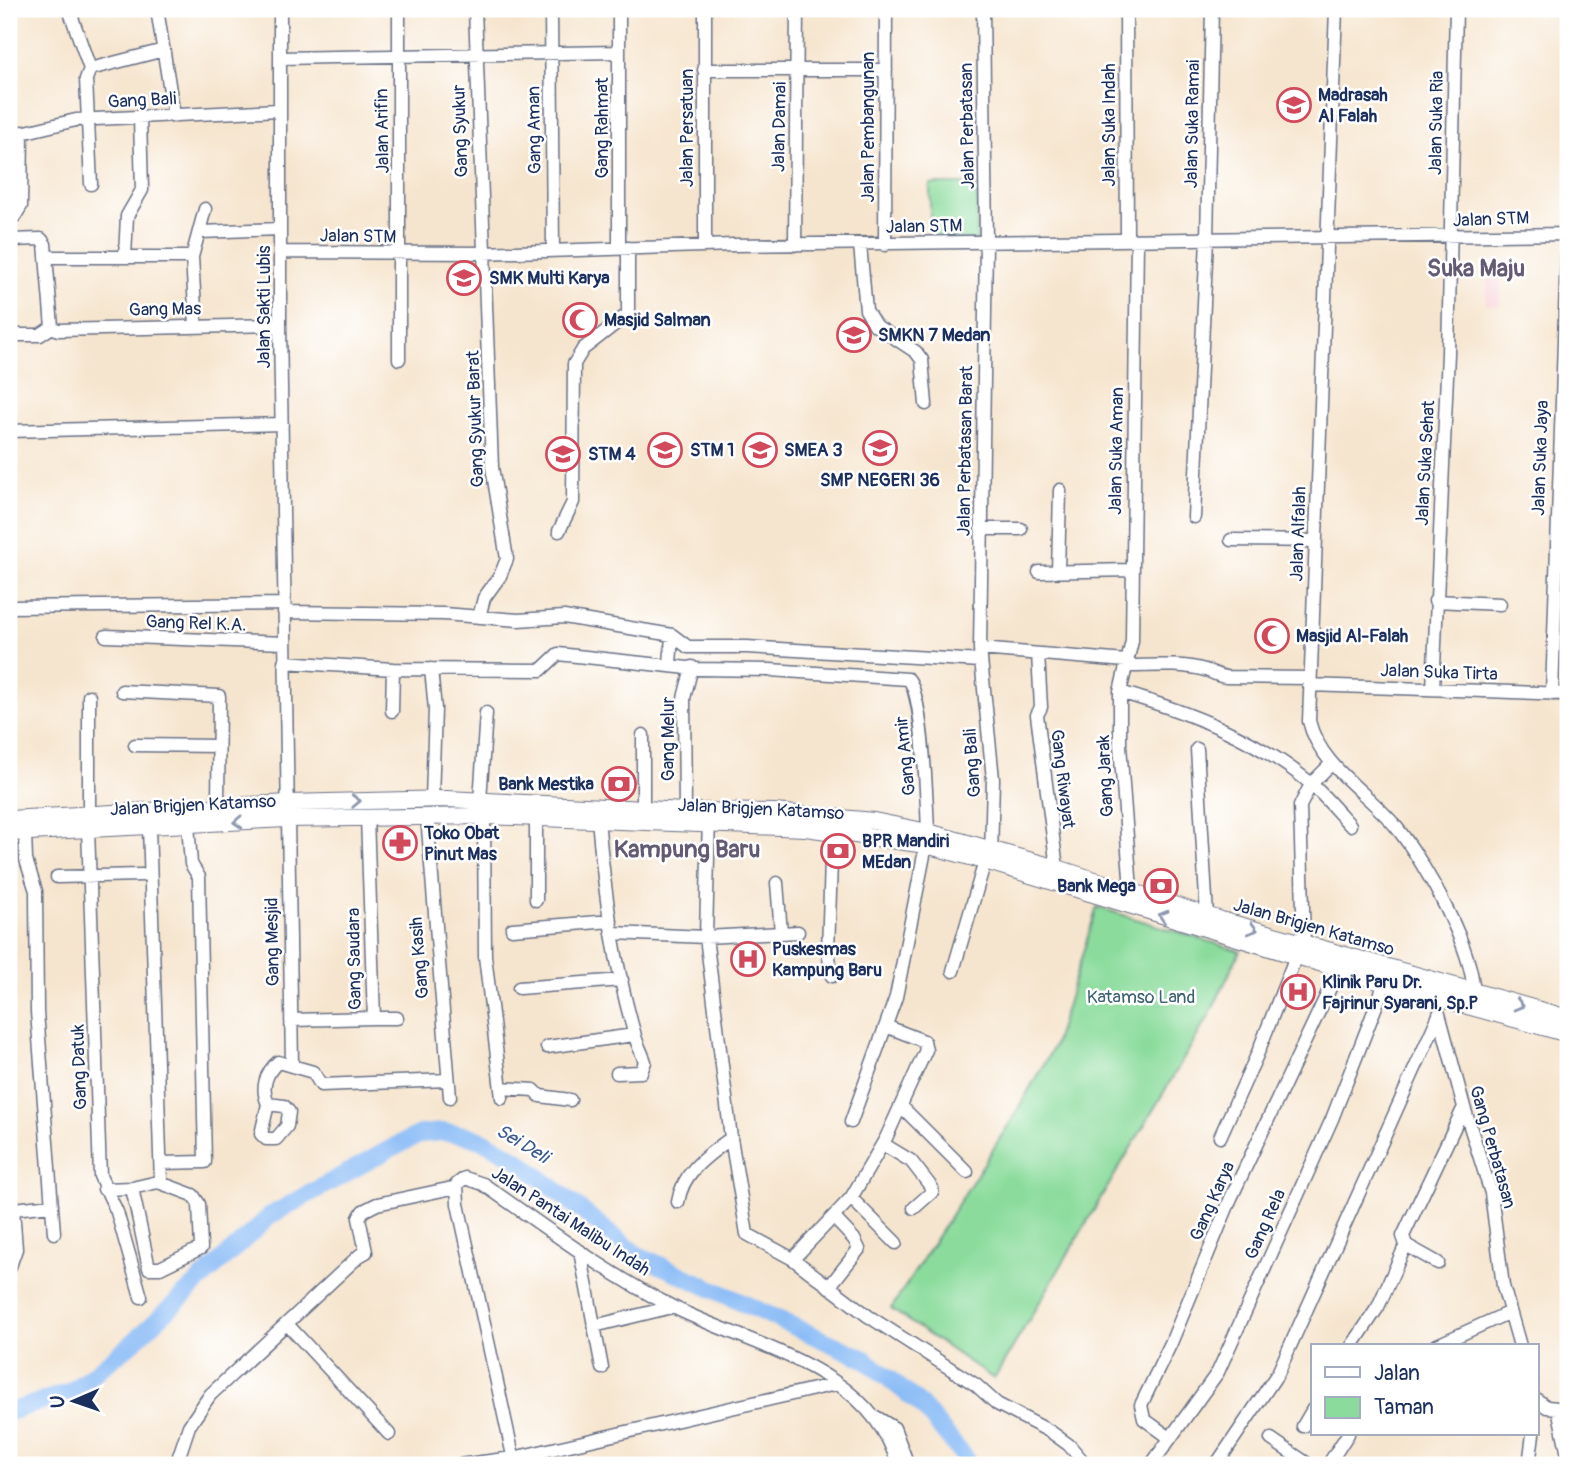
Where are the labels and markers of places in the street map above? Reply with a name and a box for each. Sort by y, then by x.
place label: Madrasah Al Falah [1318,84,1388,128]
school or university icon: Madrasah Al Falah [1275,86,1313,124]
school or university icon: SMK Multi Karya [445,259,483,297]
place label: SMK Multi Karya [489,267,610,290]
mosque icon: Masjid Salman [561,301,599,339]
place label: Masjid Salman [604,309,711,332]
school or university icon: SMKN 7 Medan [835,316,873,354]
place label: SMKN 7 Medan [878,324,990,347]
school or university icon: SMP NEGERI 36 [861,429,899,467]
school or university icon: STM 1 [646,431,684,469]
school or university icon: SMEA 3 [741,431,779,469]
school or university icon: STM 4 [544,435,582,473]
place label: STM 1 [690,439,734,462]
place label: SMEA 3 [784,439,842,462]
place label: STM 4 [588,443,636,466]
place label: SMP NEGERI 36 [820,469,940,492]
mosque icon: Masjid Al-Falah [1253,617,1291,655]
place label: Masjid Al-Falah [1296,625,1409,648]
bank icon: Bank Mestika [600,765,638,803]
place label: Bank Mestika [498,773,595,796]
place label: Toko Obat Pinut Mas [423,822,500,866]
pharmacy icon: Toko Obat Pinut Mas [381,824,419,862]
place label: BPR Mandiri MEdan [862,830,949,874]
bank icon: BPR Mandiri MEdan [819,832,857,870]
bank icon: Bank Mega [1142,867,1180,905]
place label: Bank Mega [1057,875,1137,898]
place label: Puskesmas Kampung Baru [772,938,882,982]
hospital icon: Puskesmas Kampung Baru [729,940,767,978]
place label: Klinik Paru Dr. Fajrinur Syarani, Sp.P [1322,971,1478,1015]
hospital icon: Klinik Paru Dr. Fajrinur Syarani, Sp.P [1279,973,1317,1011]

